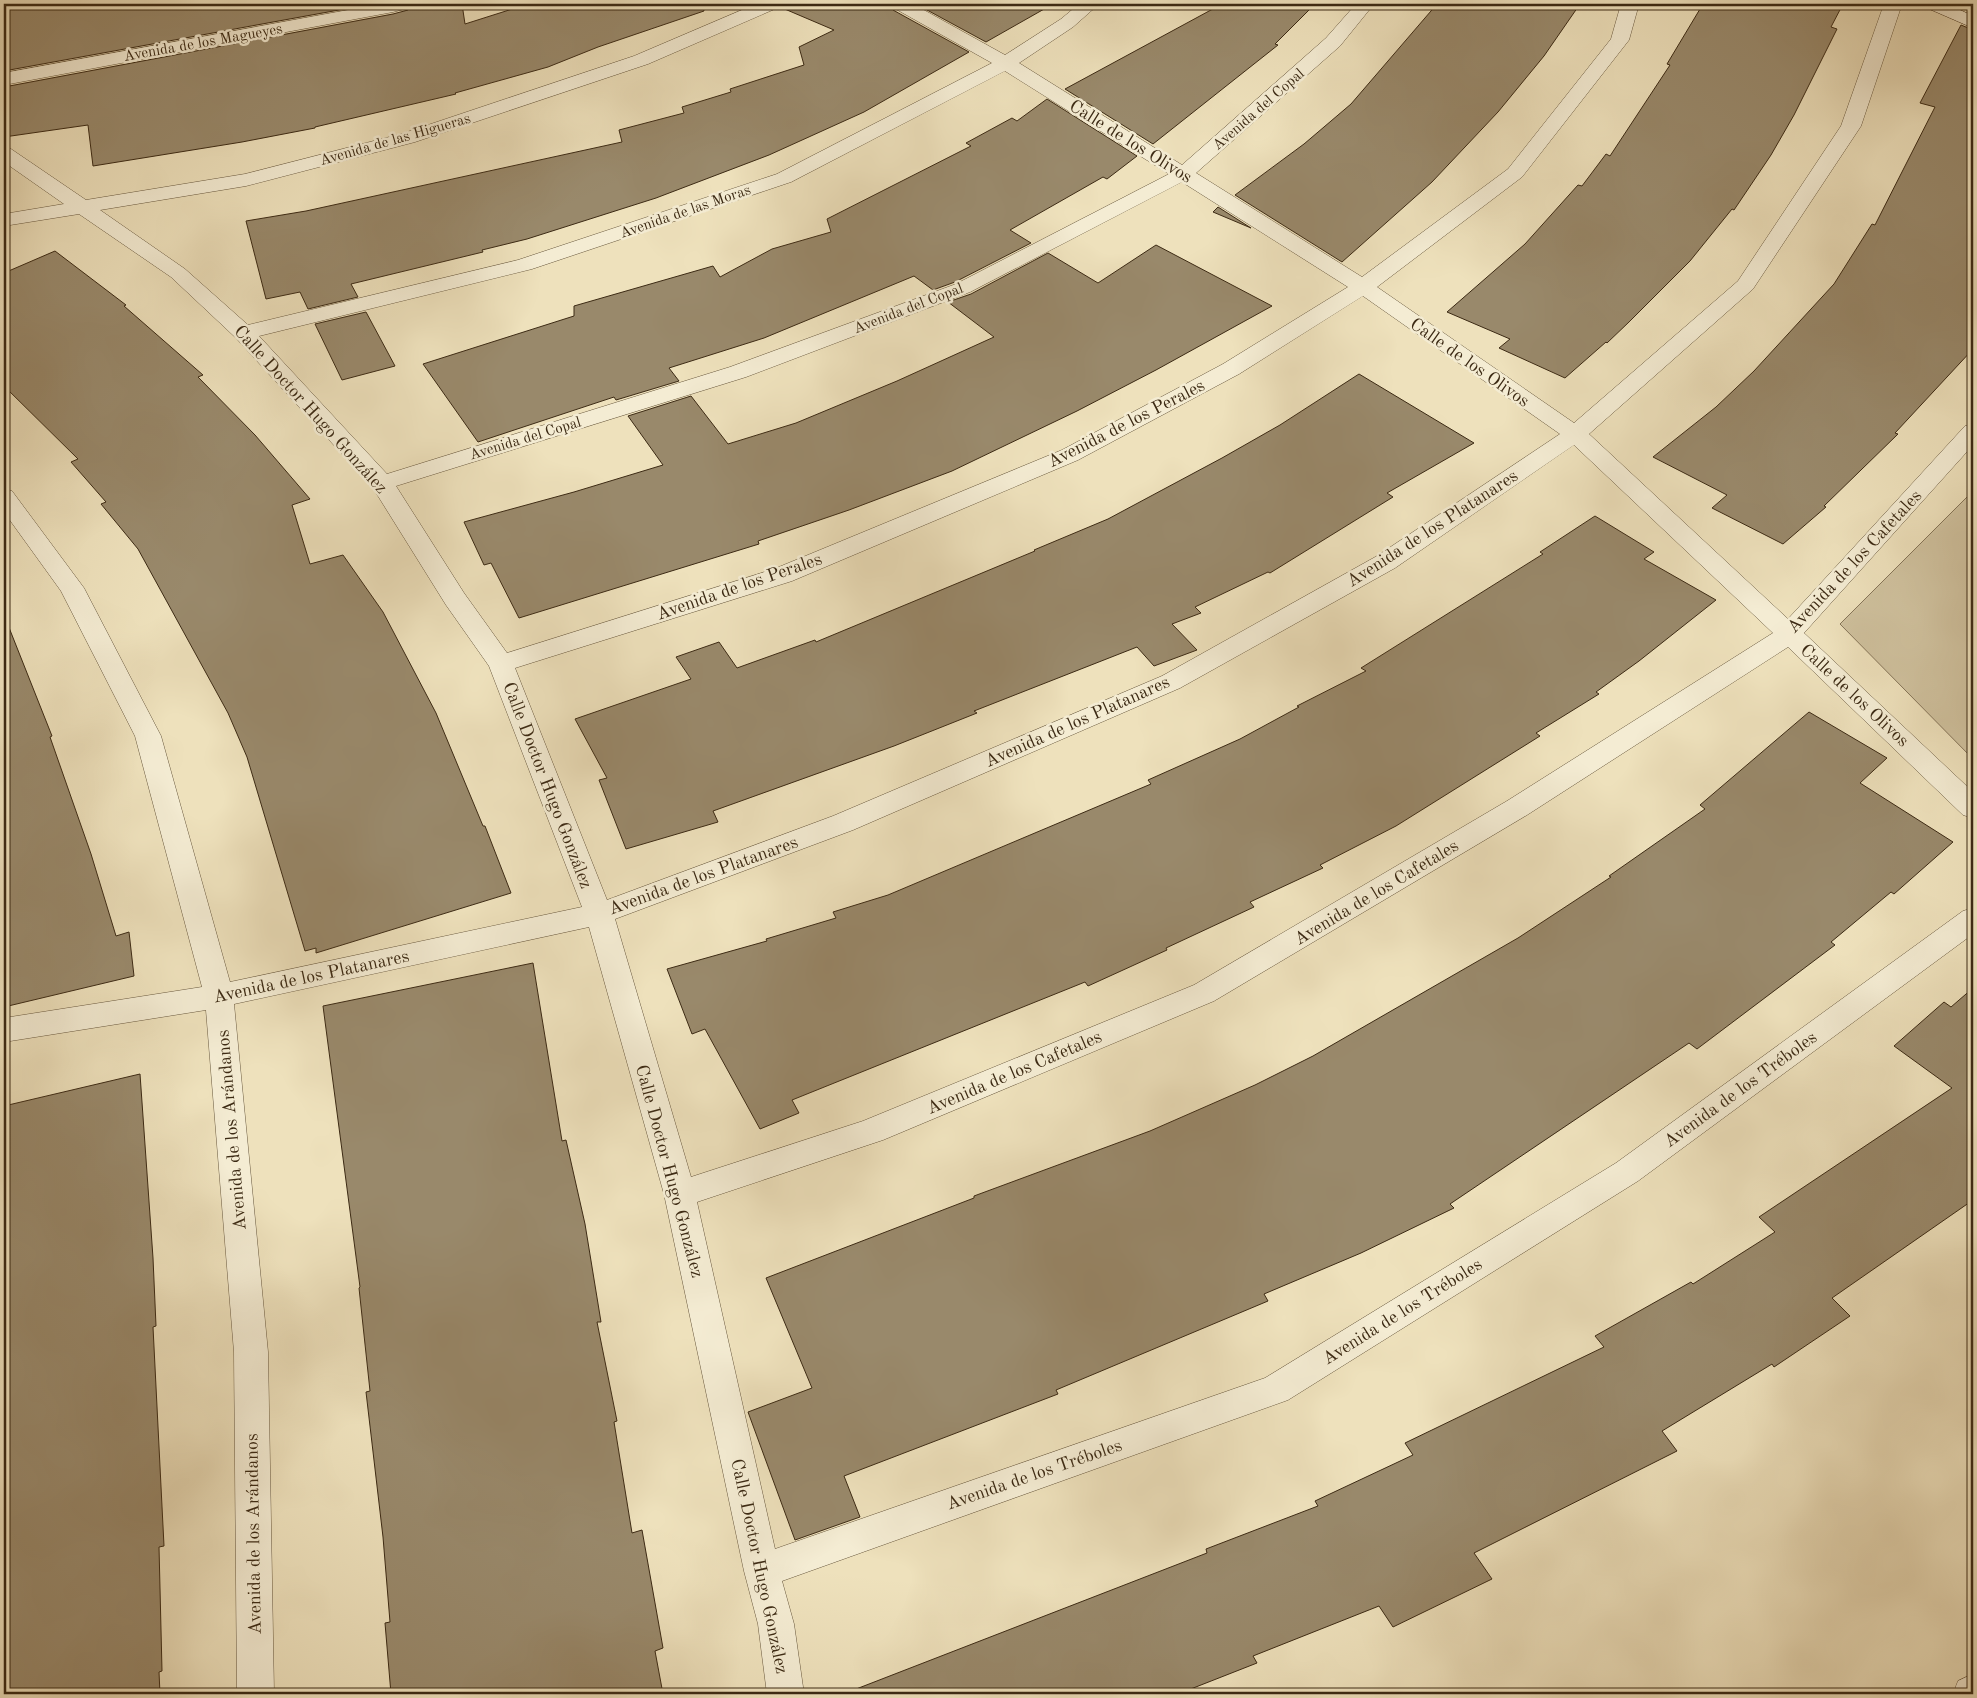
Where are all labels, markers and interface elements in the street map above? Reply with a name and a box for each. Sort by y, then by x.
street label: Avenida de los Magueyes [123,22,284,65]
street label: Avenida del Copal [1210,66,1308,154]
street label: Calle de los Olivos [1066,97,1195,187]
street label: Avenida de las Higueras [318,112,473,169]
street label: Avenida de las Moras [618,183,753,242]
street label: Avenida del Copal [852,282,965,337]
street label: Calle de los Olivos [1406,315,1533,411]
street label: Calle Doctor Hugo González [230,322,390,497]
street label: Avenida de los Perales [1045,376,1208,471]
street label: Avenida del Copal [468,415,583,464]
street label: Avenida de los Platanares [1344,467,1522,591]
street label: Avenida de los Cafetales [1784,487,1926,637]
street label: Avenida de los Perales [654,550,825,624]
street label: Calle de los Olivos [1797,641,1912,751]
street label: Avenida de los Platanares [982,673,1173,771]
street label: Calle Doctor Hugo González [499,680,595,891]
street label: Avenida de los Platanares [606,833,801,919]
street label: Avenida de los Cafetales [1291,837,1462,949]
street label: Avenida de los Platanares [211,947,411,1007]
street label: Avenida de los Cafetales [924,1028,1105,1118]
street label: Avenida de los Tréboles [1661,1028,1821,1151]
street label: Avenida de los Arándanos [214,1029,250,1231]
street label: Calle Doctor Hugo González [632,1063,706,1280]
street label: Avenida de los Tréboles [1320,1255,1486,1368]
street label: Avenida de los Arándanos [243,1433,265,1635]
street label: Avenida de los Tréboles [944,1436,1125,1513]
street label: Calle Doctor Hugo González [727,1457,791,1675]

